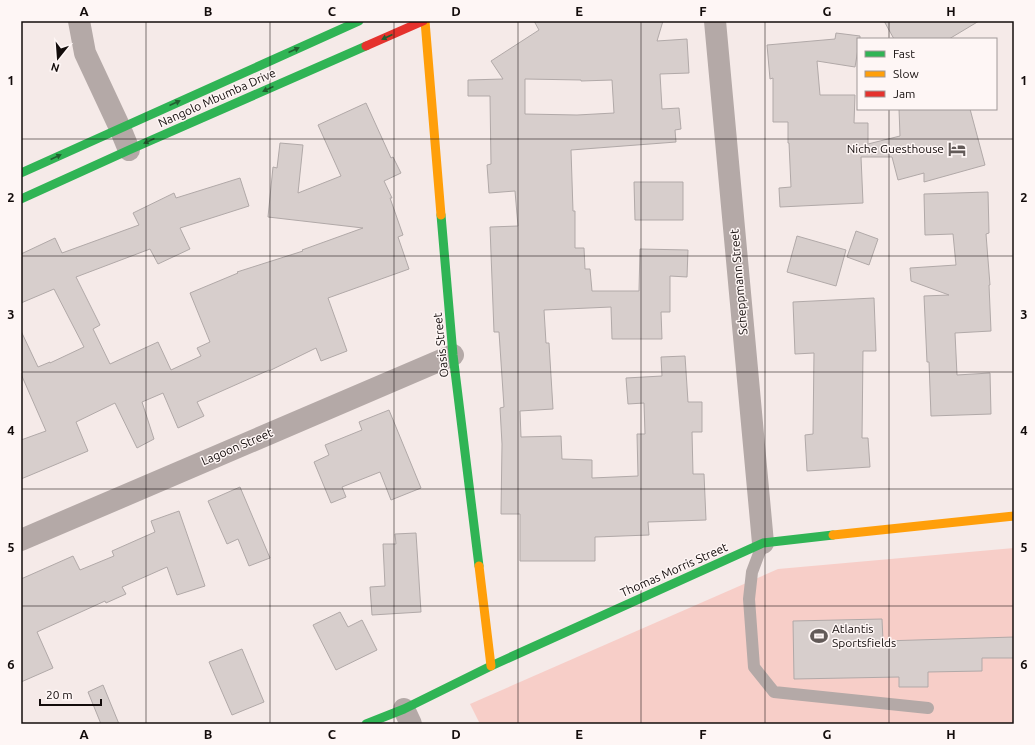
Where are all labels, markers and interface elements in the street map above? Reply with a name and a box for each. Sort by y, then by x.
text: A [79,4,89,18]
text: B [204,4,213,18]
text: C [328,4,337,18]
text: D [451,4,461,18]
text: E [575,4,583,18]
text: F [699,4,707,18]
text: G [823,4,832,18]
text: H [946,4,956,18]
one-way arrow [381,33,393,40]
north arrow [38,38,78,78]
legend [857,38,997,110]
one-way arrow [288,47,299,53]
text: Fast [893,47,915,60]
text: N [49,61,61,75]
street label: Nangolo Mbumba Drive [156,66,278,129]
text: Slow [893,67,919,80]
text: 1 [7,73,15,87]
text: 1 [1020,73,1028,87]
one-way arrow [262,86,274,92]
text: Jam [893,87,915,100]
one-way arrow [169,100,180,106]
one-way arrow [143,138,154,144]
hotel icon: Niche Guesthouse [947,139,967,159]
place label: Niche Guesthouse [847,142,944,155]
one-way arrow [51,154,62,160]
text: 2 [7,190,15,204]
text: 2 [1020,190,1028,204]
street label: Scheppmann Street [727,228,750,335]
text: 3 [7,307,15,321]
text: 3 [1020,307,1028,321]
street label: Oasis Street [431,312,450,378]
text: 4 [7,423,15,437]
text: 4 [1020,423,1028,437]
street label: Lagoon Street [199,426,275,467]
text: 5 [7,540,15,554]
street label: Thomas Morris Street [618,540,730,599]
text: 5 [1020,540,1028,554]
place label: Atlantis Sportsfields [832,622,896,649]
sports icon: Atlantis Sportsfields [809,626,829,646]
text: 6 [7,657,15,671]
text: 6 [1020,657,1028,671]
scale bar [40,681,101,707]
text: 20 m [46,688,73,701]
text: A [79,727,89,741]
text: B [204,727,213,741]
text: C [328,727,337,741]
text: D [451,727,461,741]
text: E [575,727,583,741]
text: F [699,727,707,741]
text: G [823,727,832,741]
text: H [946,727,956,741]

